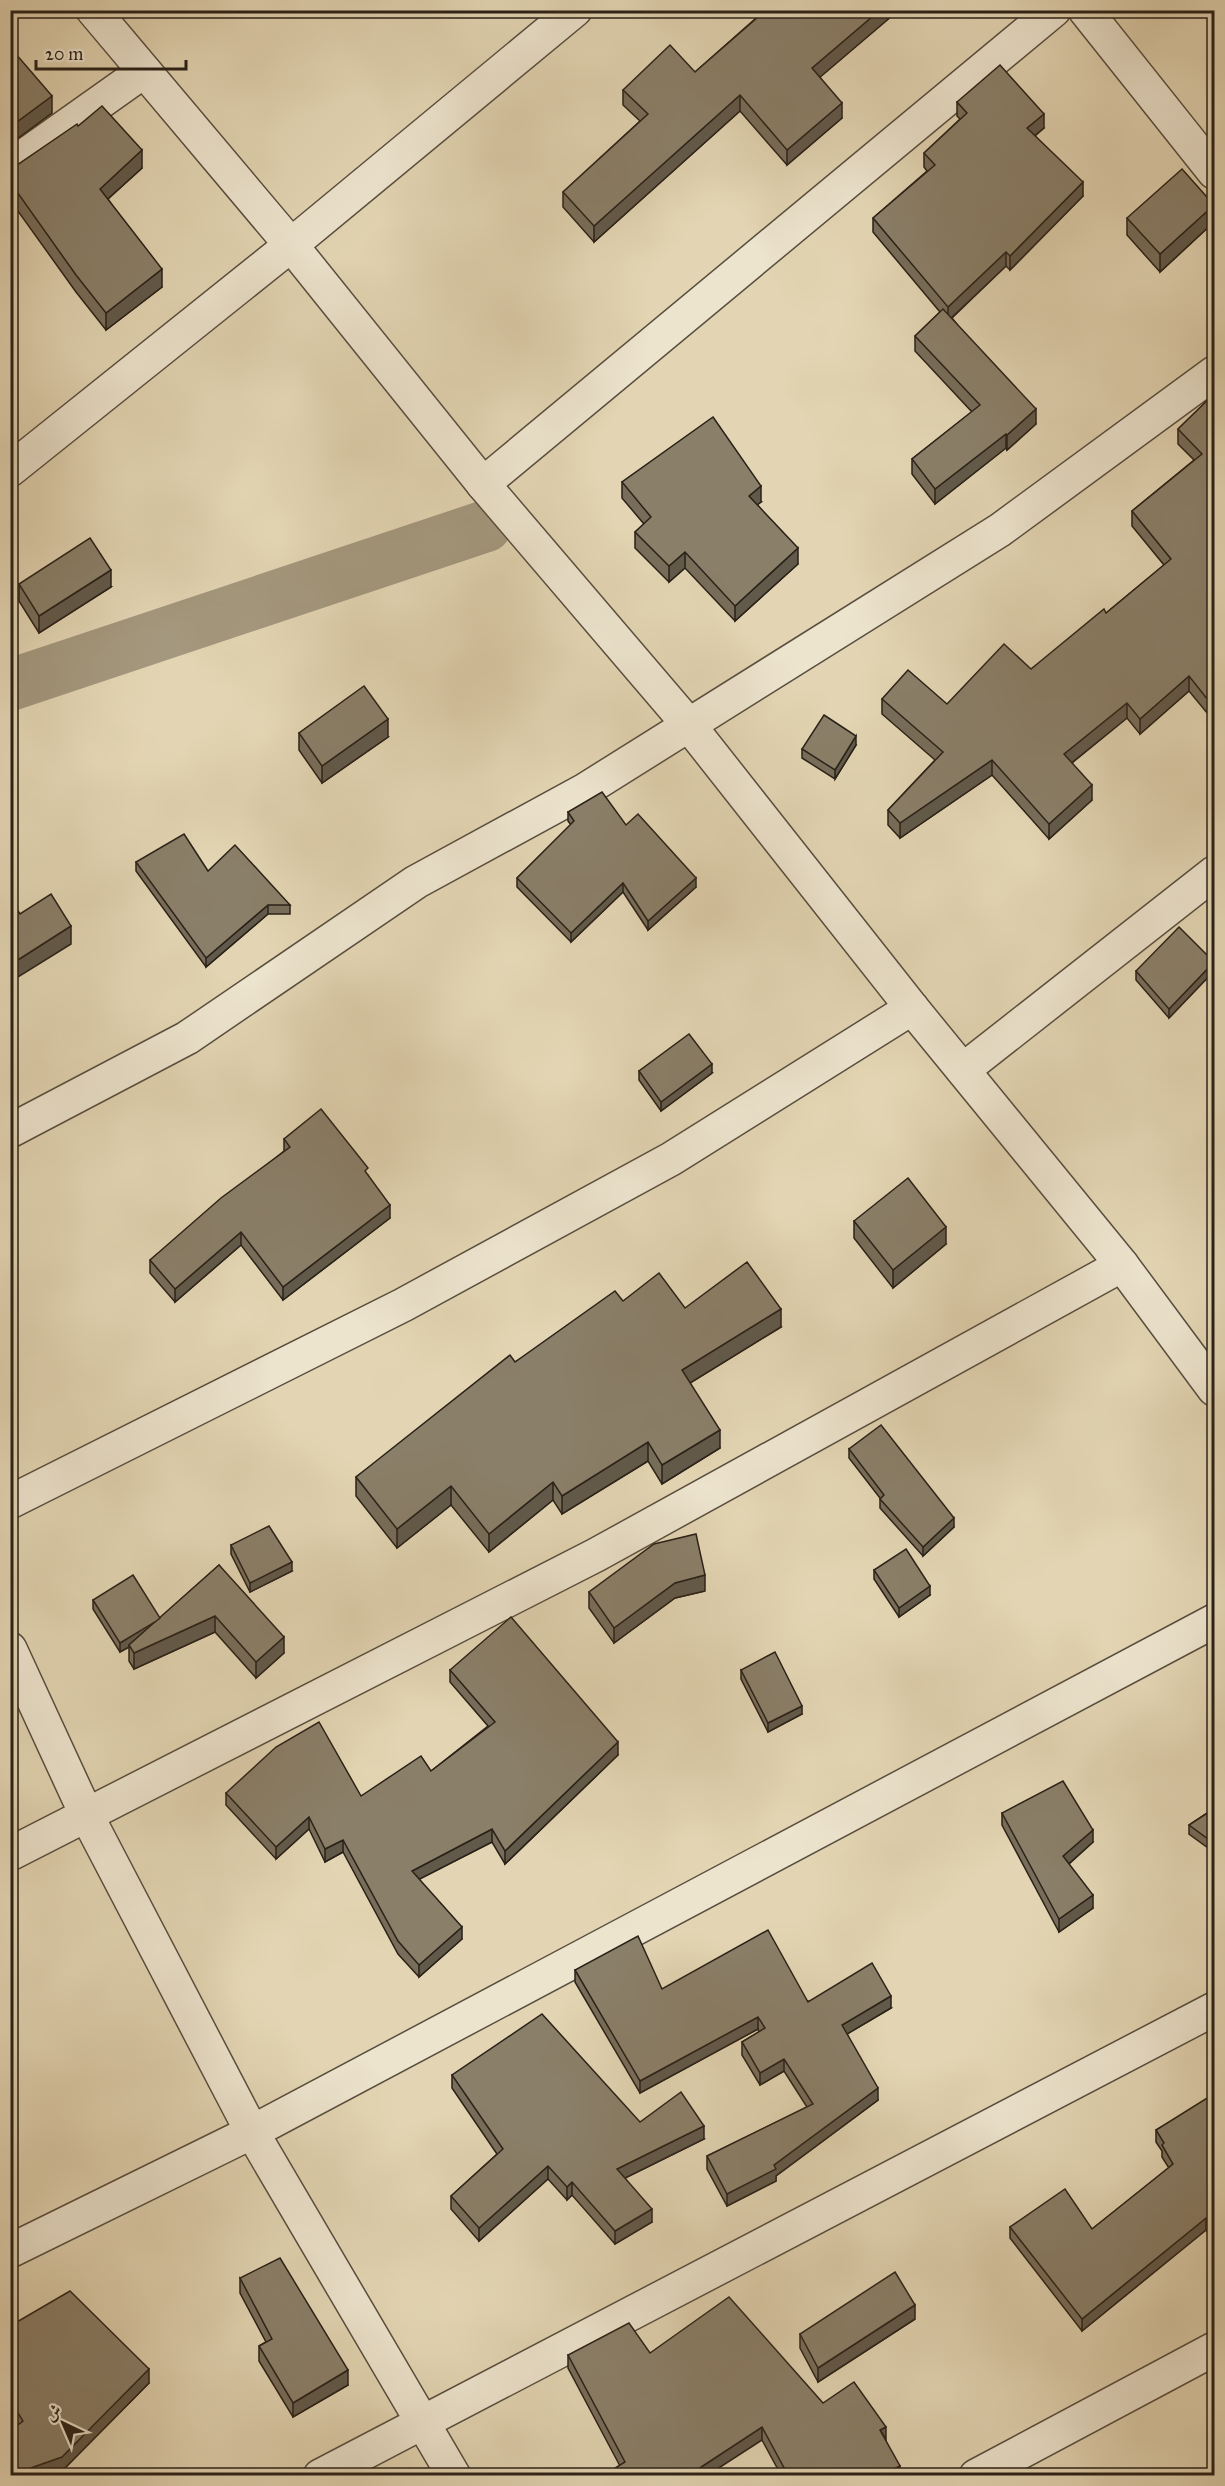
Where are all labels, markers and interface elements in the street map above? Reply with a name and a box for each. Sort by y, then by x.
scale bar [36,33,186,71]
text: 20 m [45,43,83,65]
north arrow [33,2393,93,2453]
text: ش [41,2400,65,2425]

